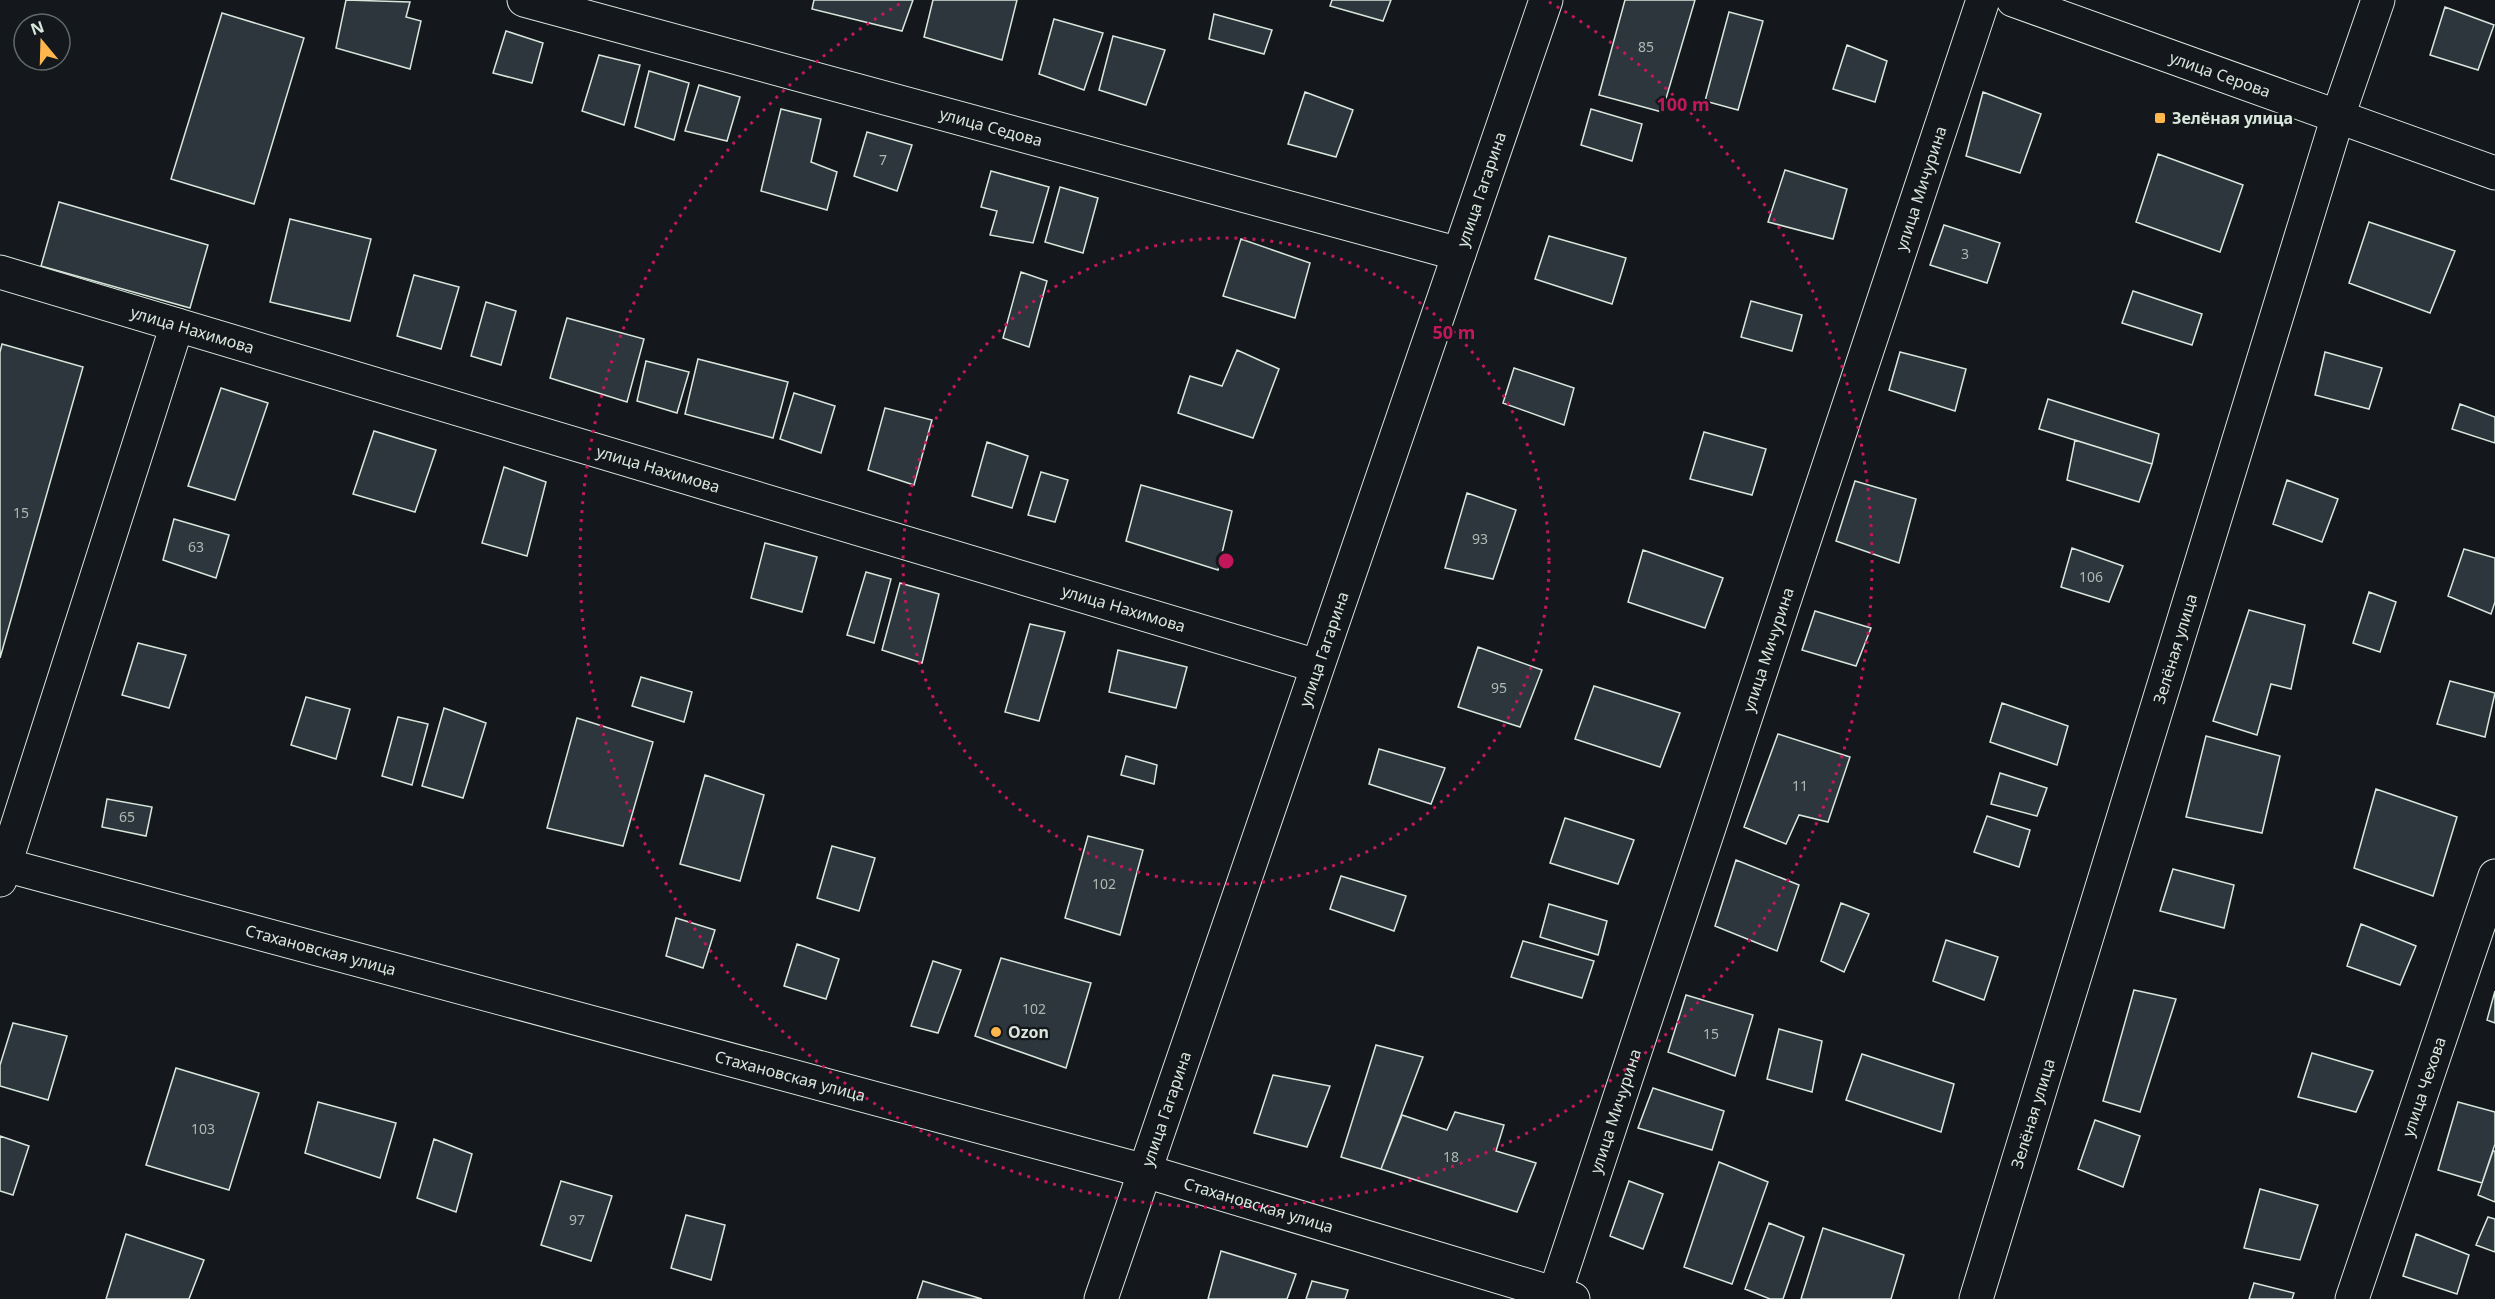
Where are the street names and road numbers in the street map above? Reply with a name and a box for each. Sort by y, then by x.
street label: улица Серова [2167,46,2274,103]
street label: улица Седова [937,102,1045,151]
street label: улица Мичурина [1890,123,1952,253]
street label: улица Гагарина [1451,129,1511,250]
street label: улица Нахимова [128,301,257,358]
street label: улица Нахимова [594,440,723,498]
street label: улица Нахимова [1059,579,1188,637]
street label: улица Мичурина [1737,584,1799,715]
street label: улица Гагарина [1294,589,1354,710]
street label: Зелёная улица [2148,591,2202,706]
street label: Стахановская улица [243,919,399,981]
street label: улица Чехова [2397,1034,2451,1140]
street label: Стахановская улица [712,1045,868,1107]
street label: улица Мичурина [1584,1046,1646,1176]
street label: улица Гагарина [1136,1048,1196,1169]
street label: Зелёная улица [2006,1056,2060,1171]
street label: Стахановская улица [1181,1172,1336,1238]

